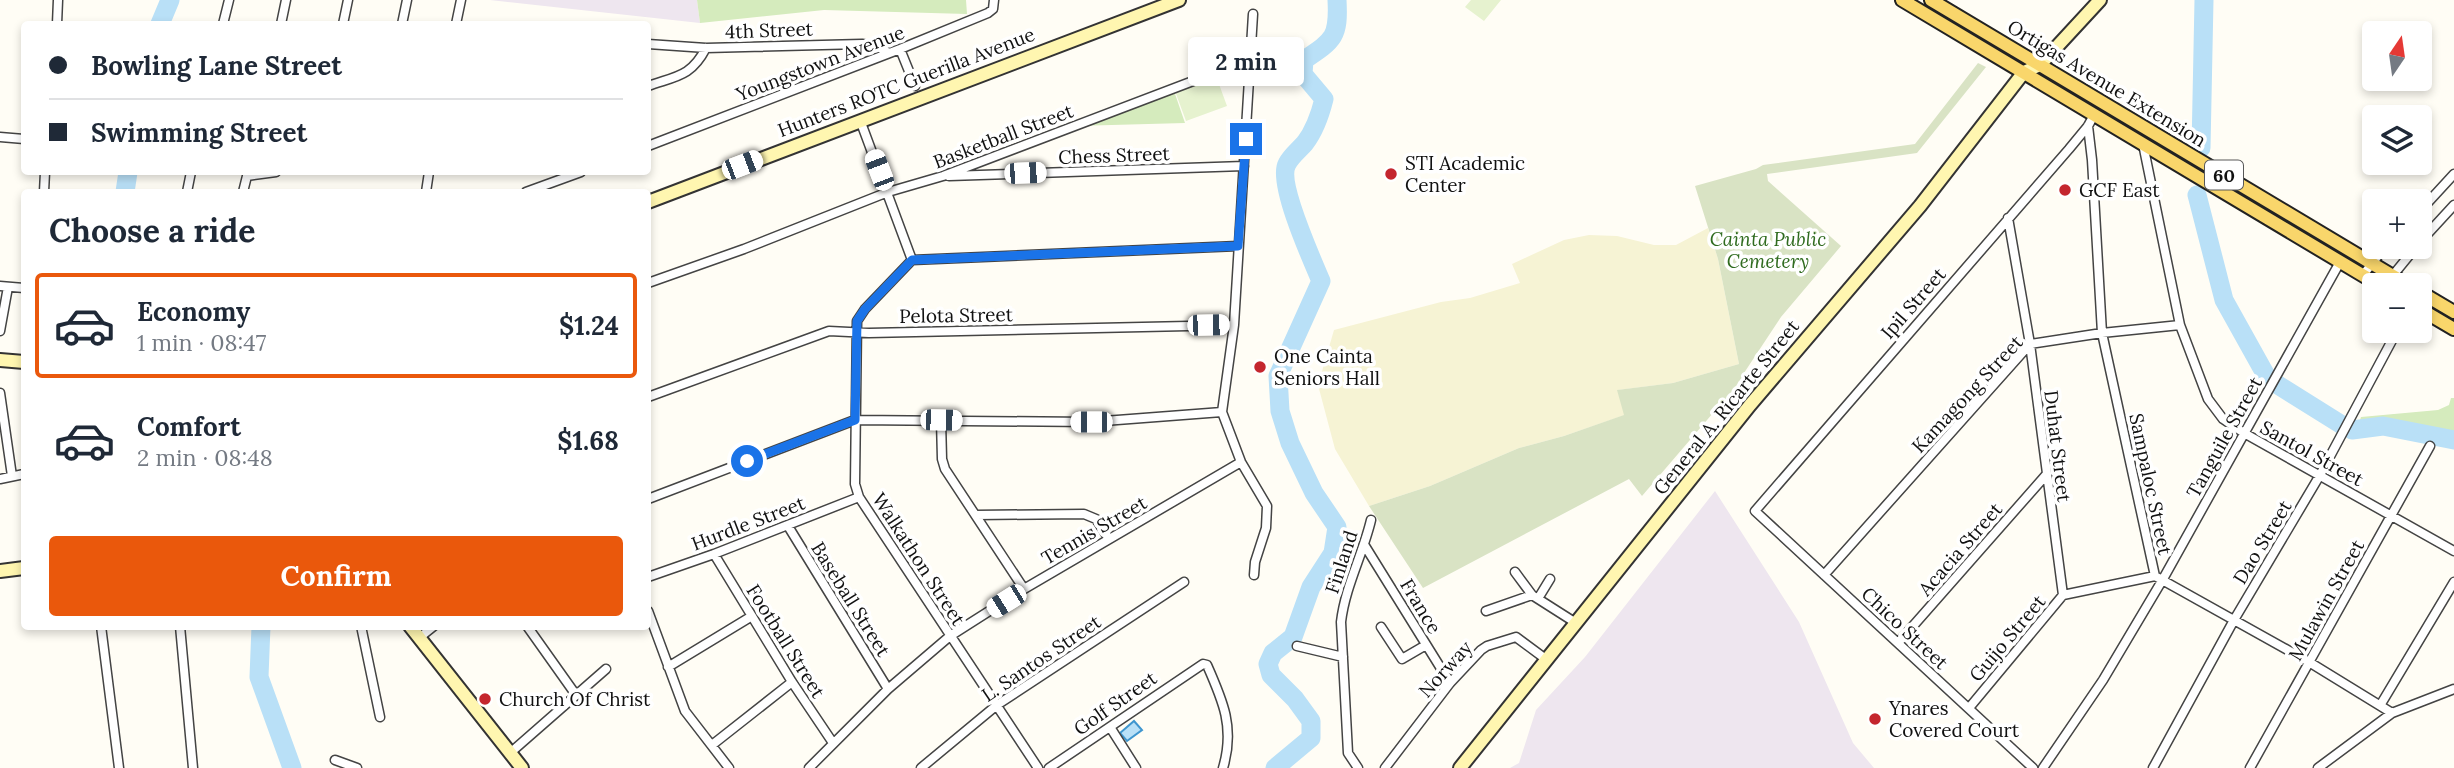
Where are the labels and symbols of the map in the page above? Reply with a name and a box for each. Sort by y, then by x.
street label: Ortigas Avenue Extension [2003,14,2211,152]
street label: 4th Street [725,16,814,44]
street label: Youngstown Avenue [731,20,908,107]
north arrow [2362,21,2432,91]
street label: Hunters ROTC Guerilla Avenue [774,22,1038,142]
callout: 2 min [1188,38,1304,86]
street label: Basketball Street [930,98,1077,174]
route end [1230,123,1262,155]
street label: Chess Street [1058,141,1171,169]
car [862,147,897,193]
car [719,148,766,182]
place label: STI Academic Center [1405,151,1525,197]
road number: 60 [2205,160,2243,190]
car [1004,162,1047,184]
marker: STI Academic Center [1383,166,1399,182]
place label: GCF East [2079,178,2160,202]
marker: GCF East [2057,182,2073,198]
park label: Cainta Public Cemetery [1710,227,1826,273]
street label: Ipil Street [1875,262,1951,344]
street label: Pelota Street [899,302,1014,328]
car [1187,314,1230,336]
street label: General A. Ricarte Street [1648,314,1804,499]
street label: Kamagong Street [1906,330,2028,458]
place label: One Cainta Seniors Hall [1274,344,1380,390]
marker: One Cainta Seniors Hall [1252,359,1268,375]
street label: Tanguile Street [2181,372,2267,502]
street label: Duhat Street [2039,389,2077,504]
car [920,409,963,431]
street label: Sampaloc Street [2124,411,2178,558]
car [1071,412,1113,433]
street label: Santol Street [2256,415,2368,492]
route start [731,445,763,477]
street label: Walkathon Street [867,488,971,630]
street label: Hurdle Street [688,490,809,556]
street label: Tennis Street [1037,490,1151,570]
street label: Dao Street [2228,495,2297,588]
street label: Acacia Street [1912,497,2007,601]
street label: Finland [1320,527,1362,597]
street label: Mulawin Street [2283,535,2369,665]
street label: Baseball Street [806,537,896,661]
street label: France [1395,574,1447,638]
street label: Football Street [741,580,831,703]
car [983,581,1030,621]
street label: Chico Street [1857,582,1954,675]
street label: Guijo Street [1964,589,2051,686]
street label: L. Santos Street [977,609,1106,707]
street label: Norway [1413,636,1477,702]
street label: Golf Street [1069,665,1162,740]
place label: Church Of Christ [499,687,651,711]
marker: Church Of Christ [477,691,493,707]
place label: Ynares Covered Court [1888,696,2020,742]
marker: Ynares Covered Court [1867,711,1883,727]

